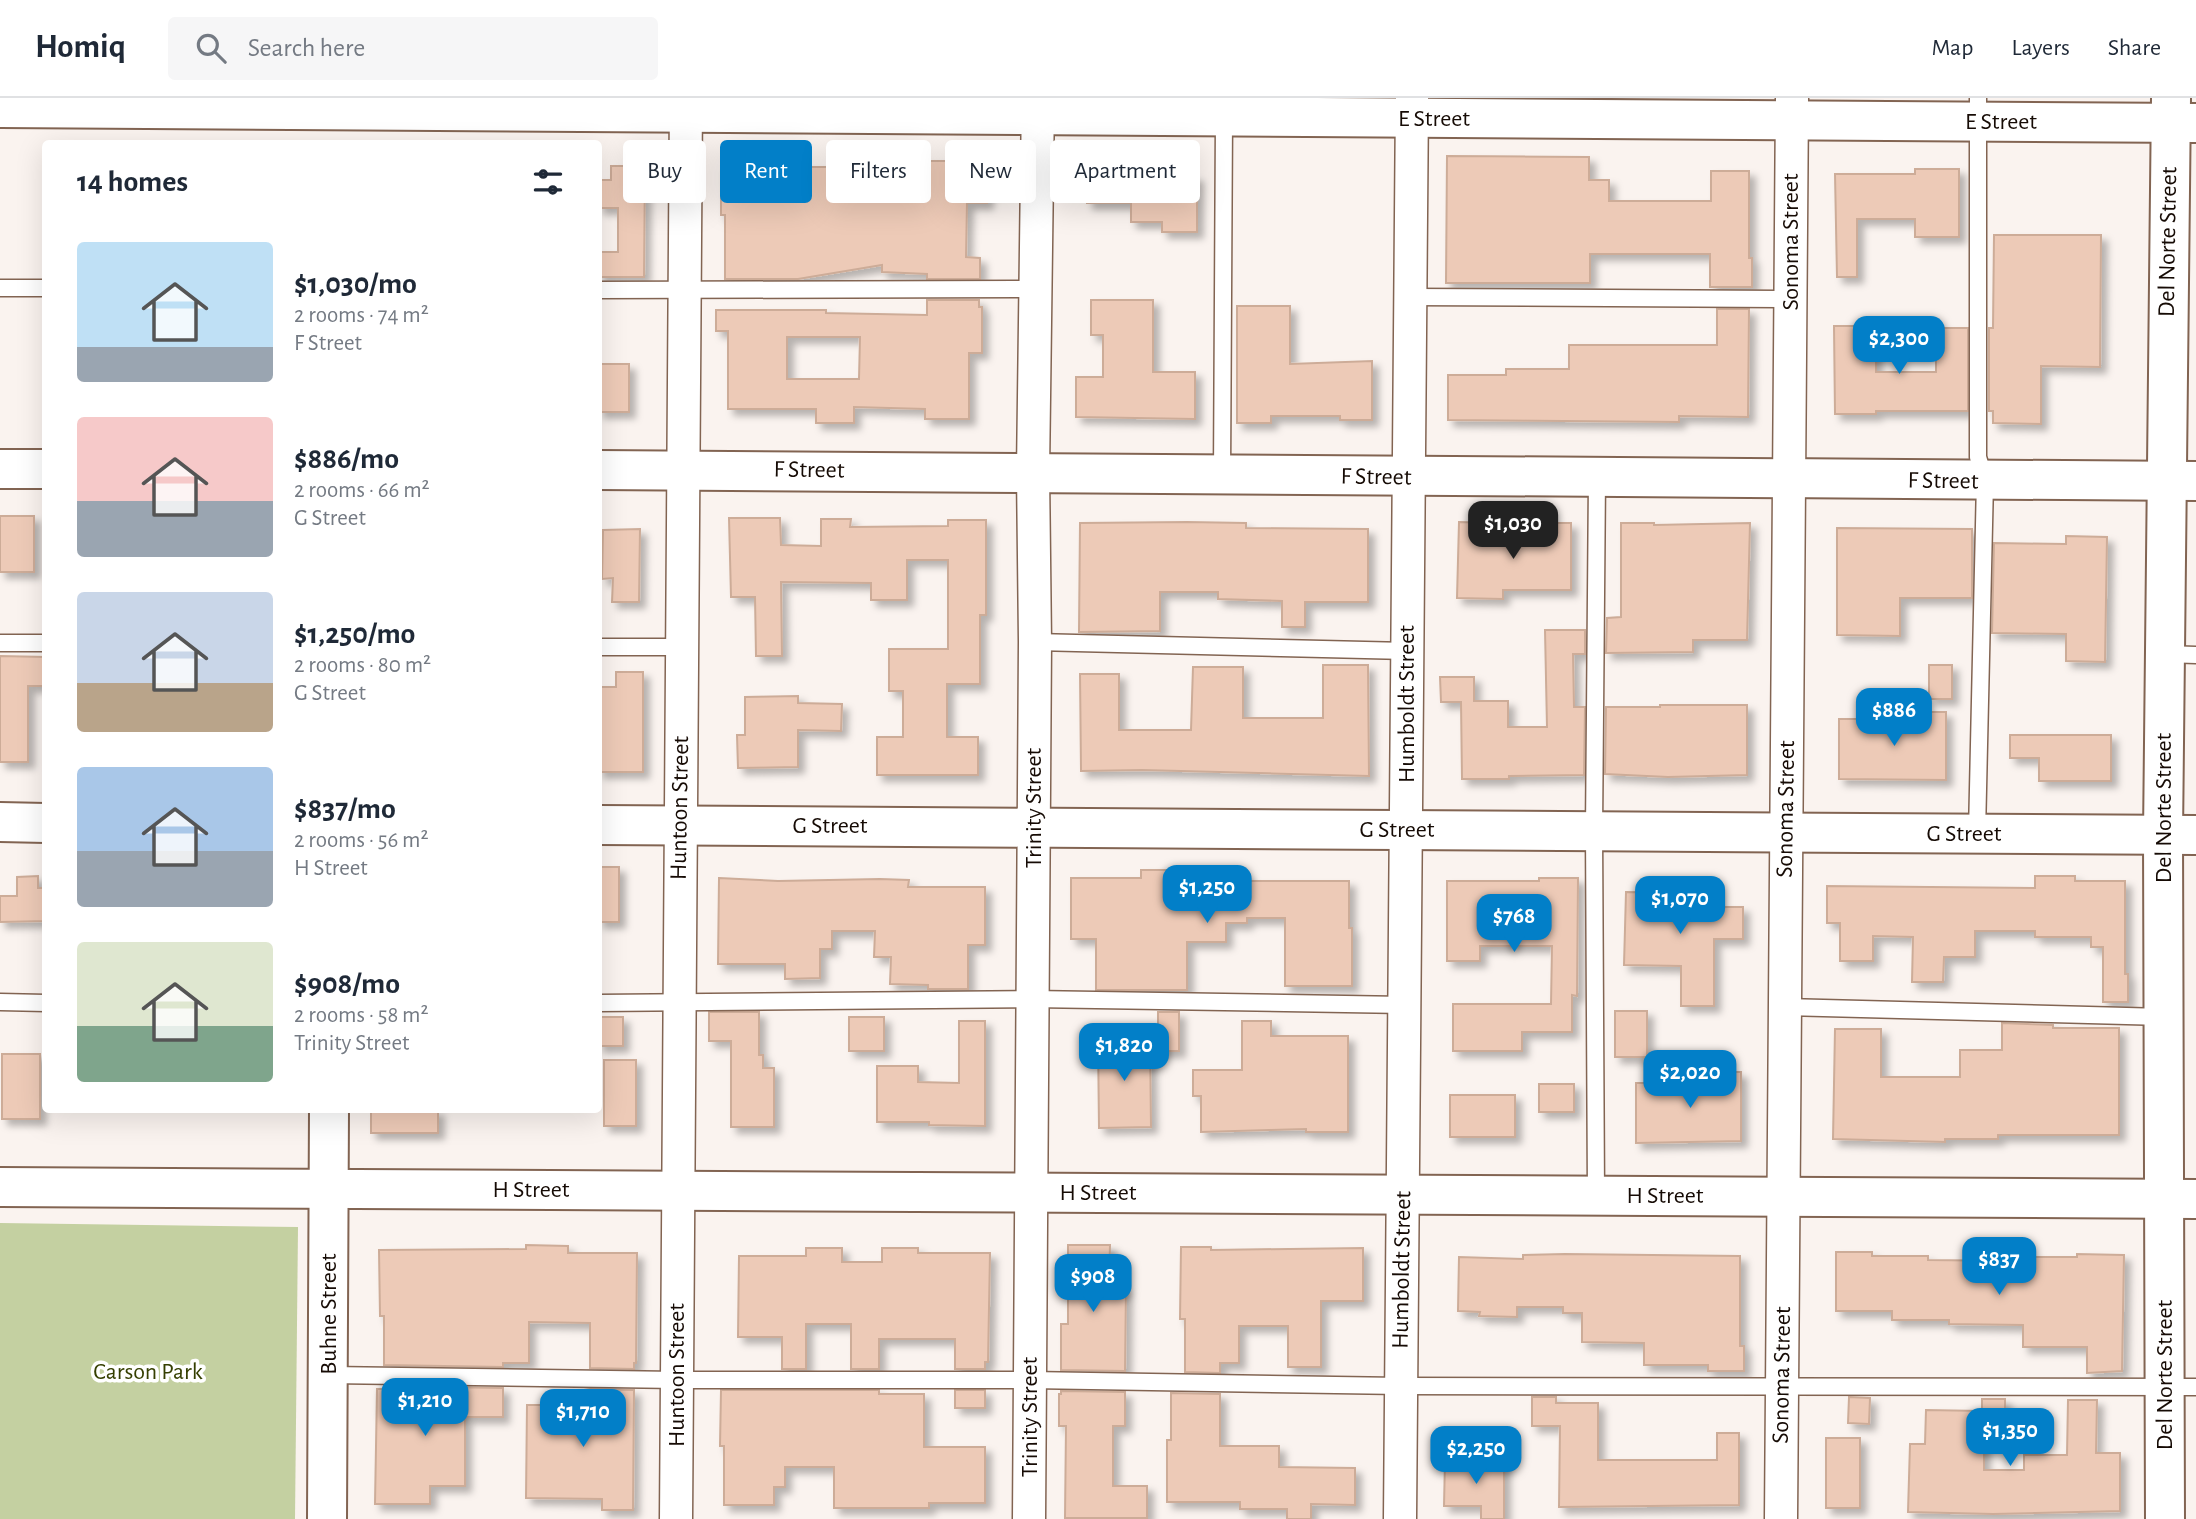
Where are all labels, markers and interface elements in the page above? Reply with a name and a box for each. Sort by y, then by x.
search box [168,17,658,80]
icon: search [192,29,230,67]
text: Homiq [35,31,126,64]
text: Search here [248,35,365,61]
text: Map [1931,36,1973,60]
text: Layers [2011,36,2070,60]
text: Share [2108,36,2161,60]
street label: E Street [1398,107,1470,131]
street label: E Street [1965,110,2037,134]
chip: Buy [623,140,706,203]
chip: Rent [720,140,812,203]
chip: Filters [826,140,931,203]
chip: New [945,140,1036,203]
chip: Apartment [1050,140,1200,203]
icon: filters [529,163,567,201]
street label: Del Norte Street [2155,166,2181,317]
text: 14 homes [77,167,188,197]
street label: Sonoma Street [1779,173,1803,311]
text: $1,030/mo [294,269,417,299]
icon: home [133,270,217,354]
text: 2 rooms · 74 m² [294,304,429,327]
pin: $2,300 [1842,316,1956,376]
text: $2,300 [1869,327,1929,350]
text: F Street [294,332,362,355]
text: $886/mo [294,444,399,474]
icon: home [133,445,217,529]
street label: F Street [773,457,845,483]
street label: F Street [1340,464,1412,490]
street label: F Street [1907,468,1979,494]
text: 2 rooms · 66 m² [294,479,430,502]
pin: $1,030 [1456,502,1570,561]
text: G Street [294,507,366,530]
text: $1,030 [1484,512,1542,535]
text: $1,250/mo [294,619,415,649]
icon: home [133,620,217,704]
street label: Humboldt Street [1395,625,1419,783]
text: 2 rooms · 80 m² [294,654,431,677]
text: G Street [294,682,366,705]
pin: $886 [1853,688,1935,748]
text: $886 [1872,699,1916,722]
street label: Del Norte Street [2152,732,2176,883]
street label: Huntoon Street [667,735,693,880]
street label: Sonoma Street [1773,740,1799,878]
street label: Trinity Street [1022,747,1046,868]
text: $837/mo [294,794,396,824]
icon: home [133,795,217,879]
street label: G Street [793,814,868,838]
street label: G Street [1360,818,1435,842]
street label: G Street [1927,822,2002,846]
text: 2 rooms · 56 m² [294,829,428,852]
text: H Street [294,857,368,880]
pin: $1,250 [1150,866,1264,925]
text: $1,250 [1179,876,1235,899]
pin: $1,070 [1623,876,1737,936]
text: $1,070 [1651,887,1709,910]
pin: $768 [1473,894,1555,954]
text: $768 [1493,905,1535,928]
text: $908/mo [294,969,400,999]
icon: home [133,970,217,1054]
text: 2 rooms · 58 m² [294,1004,429,1027]
pin: $1,820 [1067,1024,1181,1083]
text: Trinity Street [294,1032,409,1055]
text: $1,820 [1095,1034,1153,1057]
pin: $2,020 [1633,1051,1747,1110]
text: $2,020 [1659,1061,1721,1084]
street label: H Street [493,1178,570,1202]
street label: H Street [1060,1181,1137,1205]
street label: H Street [1627,1184,1704,1208]
street label: Humboldt Street [1389,1190,1415,1349]
pin: $837 [1958,1238,2040,1297]
text: $837 [1978,1248,2020,1271]
street label: Buhne Street [317,1253,341,1375]
pin: $908 [1052,1254,1134,1314]
text: $908 [1071,1265,1115,1288]
street label: Del Norte Street [2153,1299,2177,1450]
street label: Huntoon Street [665,1303,689,1447]
street label: Sonoma Street [1769,1306,1795,1444]
street label: Trinity Street [1018,1356,1042,1477]
park label: Carson Park [93,1360,203,1384]
pin: $1,210 [368,1378,482,1438]
text: $1,210 [398,1389,453,1412]
pin: $1,710 [526,1390,640,1449]
text: $1,710 [556,1400,610,1423]
pin: $1,350 [1953,1408,2067,1468]
text: $1,350 [1982,1419,2038,1442]
pin: $2,250 [1419,1426,1533,1486]
text: $2,250 [1446,1437,1506,1460]

